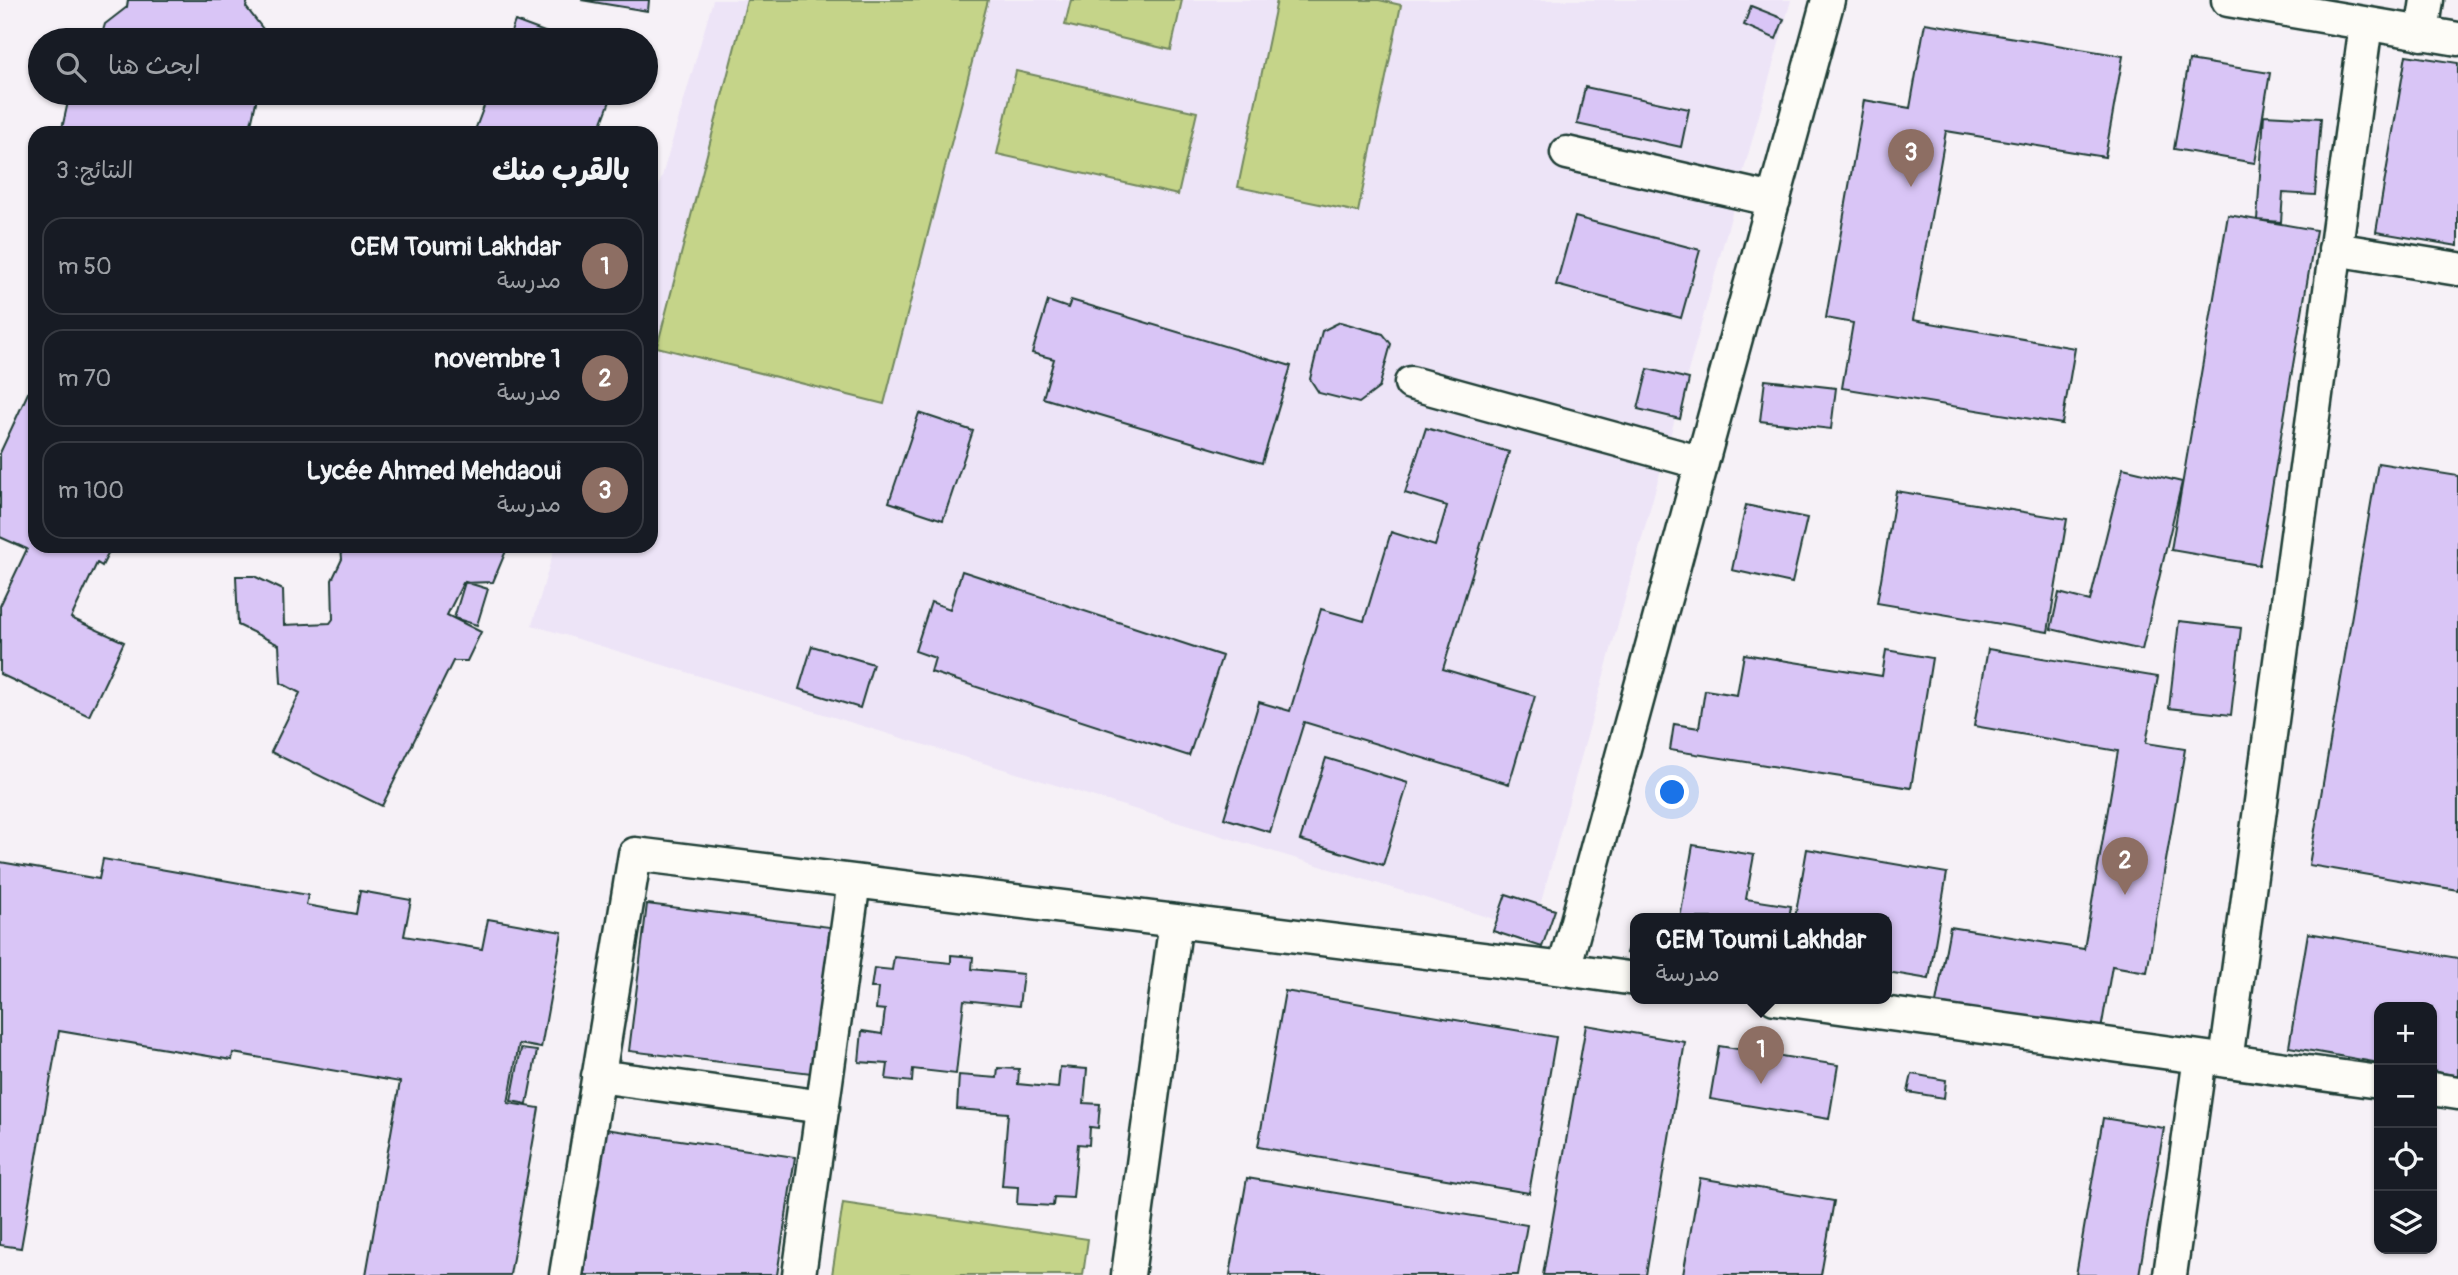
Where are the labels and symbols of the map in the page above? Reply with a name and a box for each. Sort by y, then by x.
pin: 3 [1888,129,1934,187]
your location [1655,775,1689,809]
pin: 2 [2102,837,2148,895]
pin: 1 [1738,1026,1784,1084]

